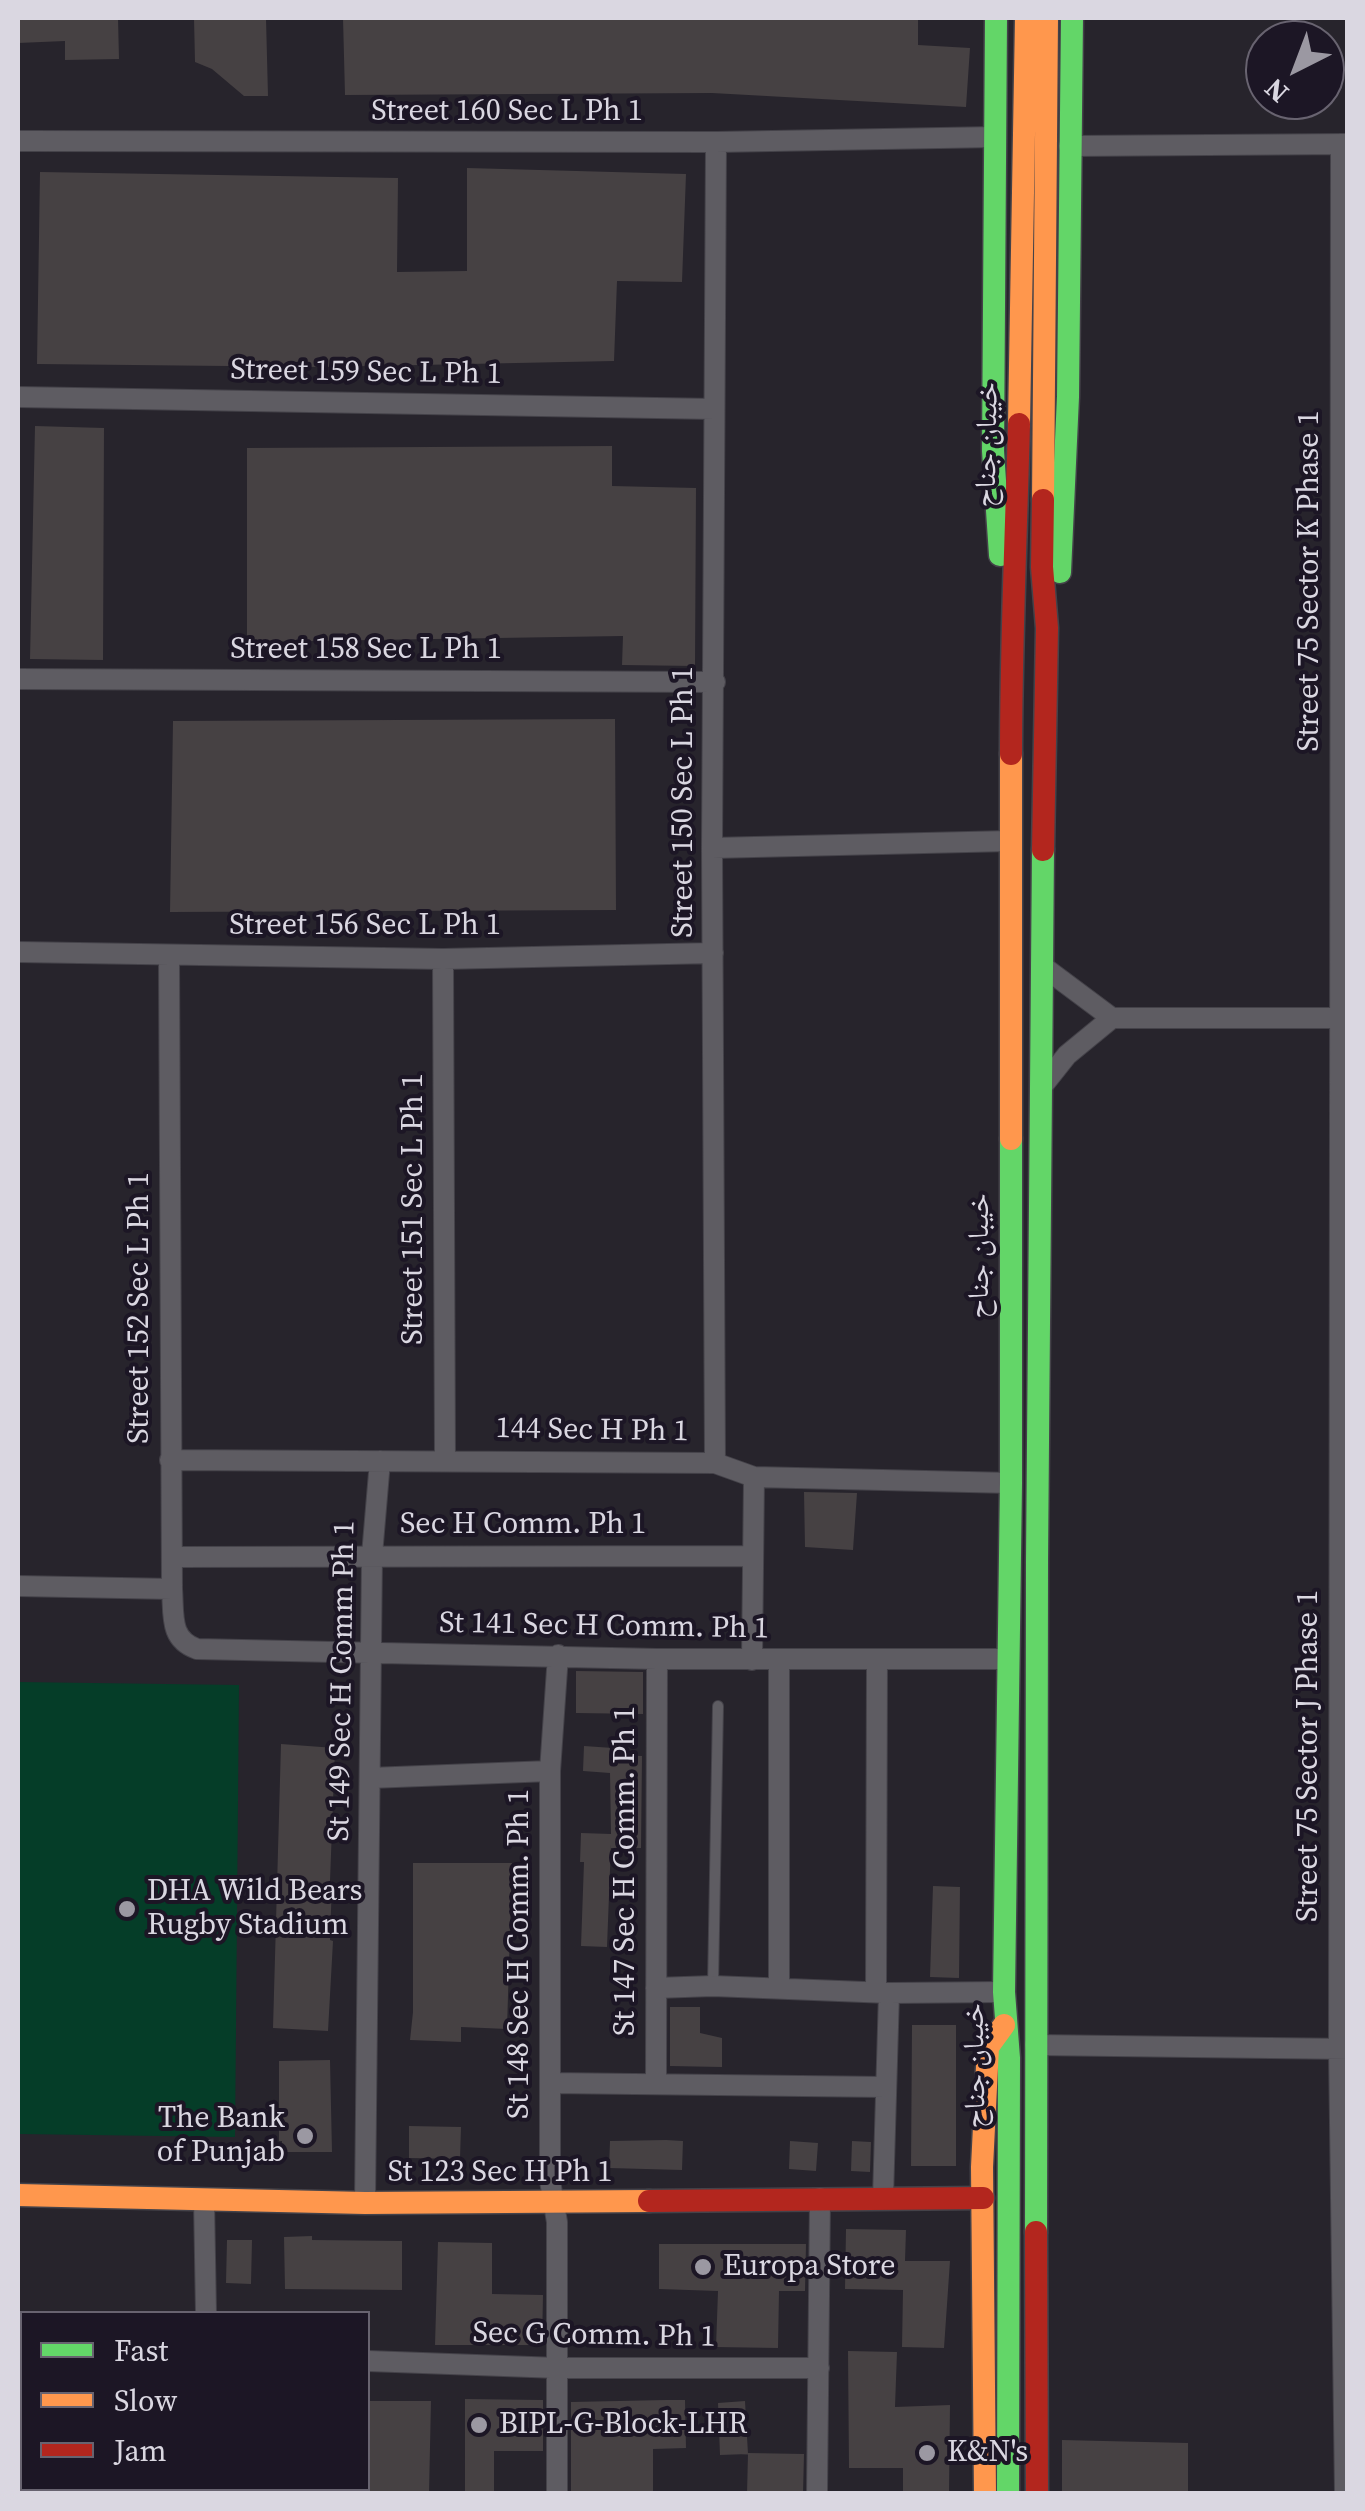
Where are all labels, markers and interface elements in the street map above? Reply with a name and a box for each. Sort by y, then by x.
north arrow [1245,20,1345,120]
text: N [1256,70,1297,112]
street label: Street 160 Sec L Ph 1 [371,94,643,130]
street label: Street 159 Sec L Ph 1 [230,353,502,393]
street label: خیبان جناح [969,382,1007,508]
street label: Street 75 Sector K Phase 1 [1292,410,1328,752]
street label: Street 158 Sec L Ph 1 [230,632,502,668]
street label: Street 150 Sec L Ph 1 [666,666,702,938]
street label: Street 156 Sec L Ph 1 [229,908,501,944]
street label: Street 151 Sec L Ph 1 [396,1073,432,1345]
street label: Street 152 Sec L Ph 1 [122,1172,158,1444]
street label: خیبان جناح [962,1193,998,1319]
street label: 144 Sec H Ph 1 [495,1411,689,1451]
street label: Sec H Comm. Ph 1 [400,1507,646,1543]
street label: St 149 Sec H Comm Ph 1 [322,1520,364,1842]
street label: Street 75 Sector J Phase 1 [1291,1590,1327,1922]
street label: St 141 Sec H Comm. Ph 1 [439,1606,769,1648]
street label: St 147 Sec H Comm. Ph 1 [608,1706,644,2036]
street label: St 148 Sec H Comm. Ph 1 [502,1789,538,2119]
place label: DHA Wild Bears Rugby Stadium [147,1874,362,1944]
marker: DHA Wild Bears Rugby Stadium [116,1898,138,1920]
street label: خیبان جناح [957,2003,995,2129]
place label: The Bank of Punjab [157,2101,285,2172]
marker: The Bank of Punjab [294,2125,316,2147]
street label: St 123 Sec H Ph 1 [388,2155,612,2191]
place label: Europa Store [723,2249,896,2285]
marker: Europa Store [692,2256,714,2278]
legend [20,2311,370,2491]
street label: Sec G Comm. Ph 1 [472,2316,716,2356]
text: Fast [114,2330,168,2371]
text: Slow [114,2380,177,2421]
place label: BIPL-G-Block-LHR [499,2407,747,2443]
marker: BIPL-G-Block-LHR [468,2414,490,2436]
text: Jam [114,2430,167,2471]
place label: K&N's [947,2435,1028,2471]
marker: K&N's [916,2442,938,2464]

